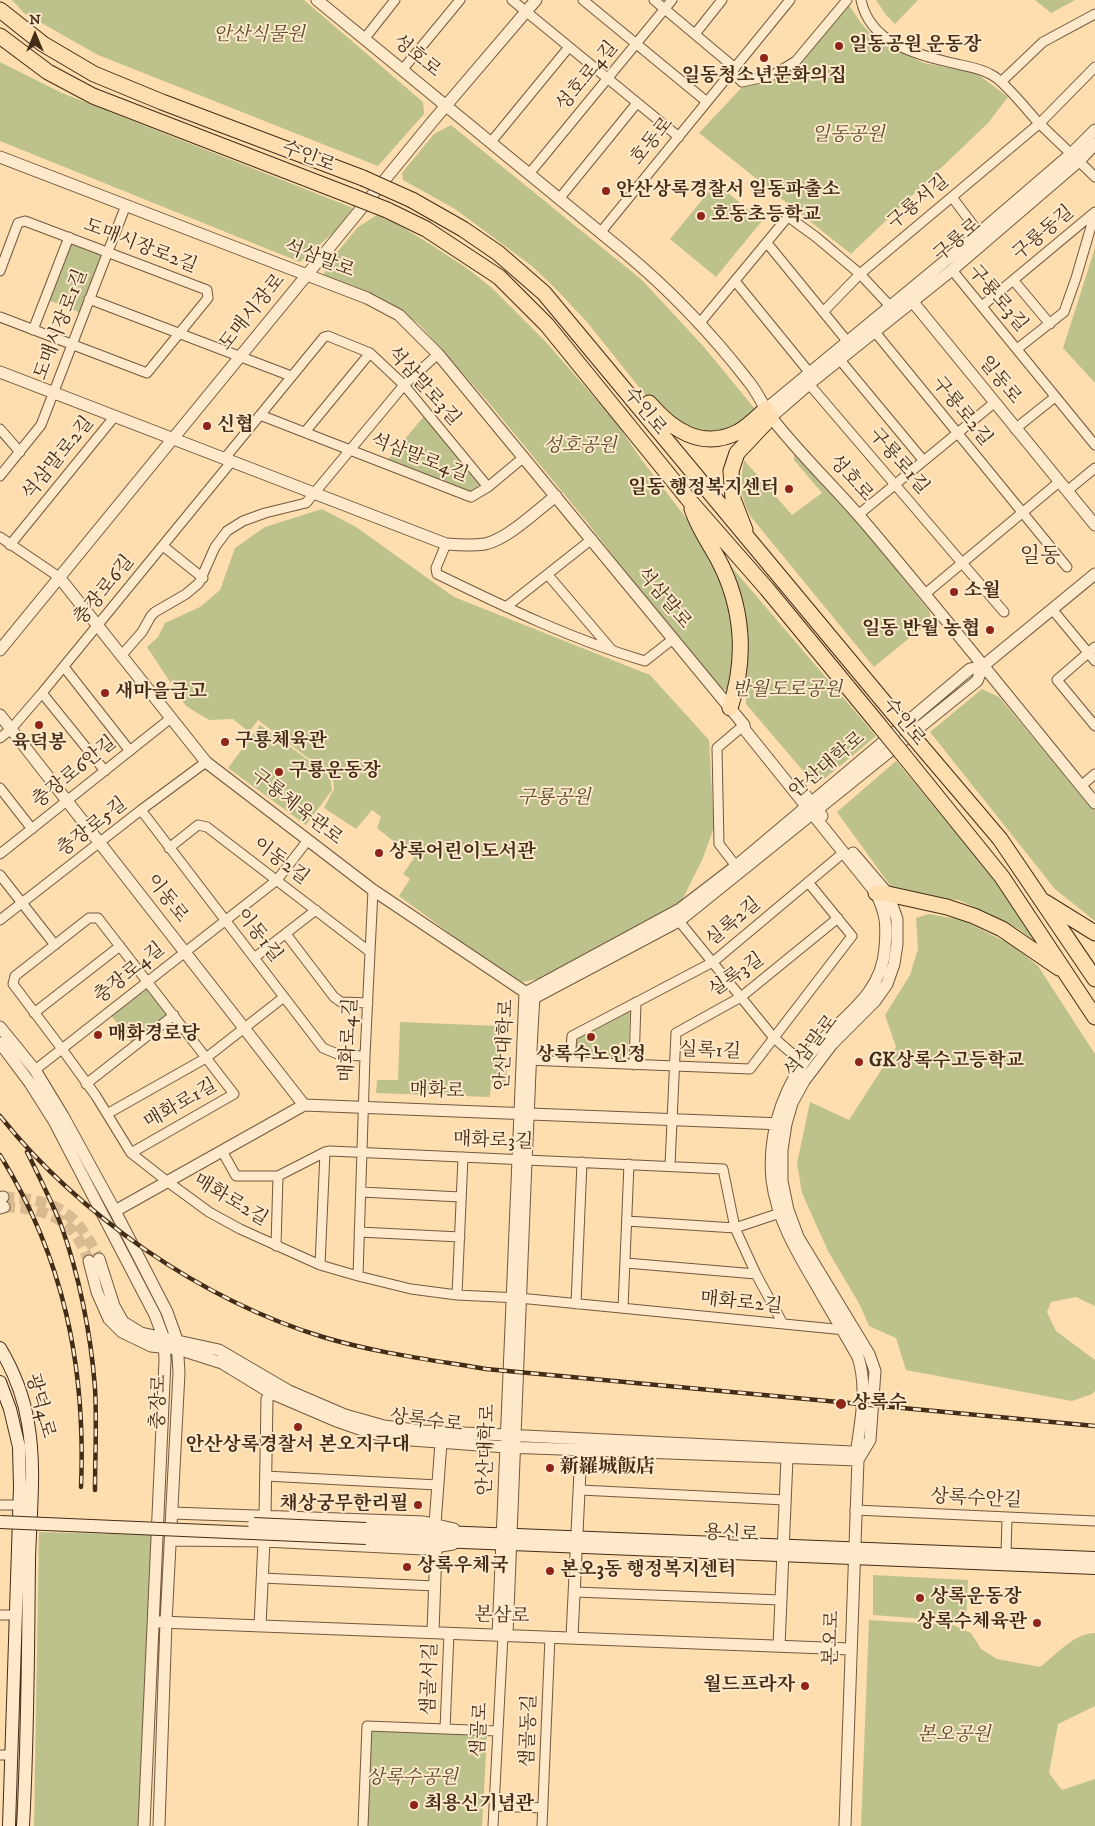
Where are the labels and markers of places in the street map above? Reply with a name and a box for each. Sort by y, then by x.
place label: 일동공원 운동장 [849,35,982,57]
marker: 일동공원 운동장 [833,40,845,52]
marker: 일동청소년문화의집 [758,52,770,64]
place label: 일동청소년문화의집 [681,66,847,88]
place label: 안산상록경찰서 일동파출소 [616,180,840,202]
marker: 안산상록경찰서 일동파출소 [600,185,612,197]
place label: 호동초등학교 [711,205,821,227]
marker: 호동초등학교 [695,210,707,222]
place label: 신협 [217,415,254,437]
marker: 신협 [201,420,213,432]
place label: 일동 행정복지센터 [628,478,779,500]
marker: 일동 행정복지센터 [783,483,795,495]
place label: 소월 [964,581,1001,603]
marker: 소월 [948,586,960,598]
place label: 일동 반월 농협 [862,619,980,641]
marker: 일동 반월 농협 [984,624,996,636]
place label: 새마을금고 [115,682,207,704]
marker: 새마을금고 [99,687,111,699]
marker: 육덕봉 [33,719,45,731]
place label: 구룡체육관 [235,731,327,753]
place label: 육덕봉 [11,733,67,755]
marker: 구룡체육관 [219,736,231,748]
place label: 구룡운동장 [289,761,381,783]
marker: 구룡운동장 [273,766,285,778]
place label: 상록어린이도서관 [389,842,536,864]
marker: 상록어린이도서관 [373,847,385,859]
place label: 매화경로당 [108,1024,200,1046]
marker: 매화경로당 [92,1029,104,1041]
marker: 상록수노인정 [585,1031,597,1043]
place label: 상록수노인정 [536,1045,646,1067]
place label: GK상록수고등학교 [869,1051,1024,1073]
marker: GK상록수고등학교 [853,1056,865,1068]
place label: 상록수 [852,1393,907,1415]
marker: 상록수 [834,1397,848,1411]
marker: 안산상록경찰서 본오지구대 [292,1421,304,1433]
place label: 안산상록경찰서 본오지구대 [186,1435,410,1457]
place label: 新羅城飯店 [560,1457,655,1479]
marker: 新羅城飯店 [544,1462,556,1474]
place label: 채상궁무한리필 [280,1494,408,1516]
marker: 채상궁무한리필 [412,1499,424,1511]
place label: 상록우체국 [417,1556,509,1578]
place label: 본오3동 행정복지센터 [560,1560,736,1582]
marker: 상록우체국 [401,1561,413,1573]
marker: 본오3동 행정복지센터 [544,1565,556,1577]
place label: 상록운동장 [930,1587,1022,1609]
marker: 상록운동장 [914,1592,926,1604]
place label: 상록수체육관 [917,1612,1027,1634]
marker: 상록수체육관 [1031,1617,1043,1629]
place label: 월드프라자 [703,1675,795,1697]
marker: 월드프라자 [799,1680,811,1692]
place label: 최용신기념관 [424,1794,534,1816]
marker: 최용신기념관 [408,1799,420,1811]

